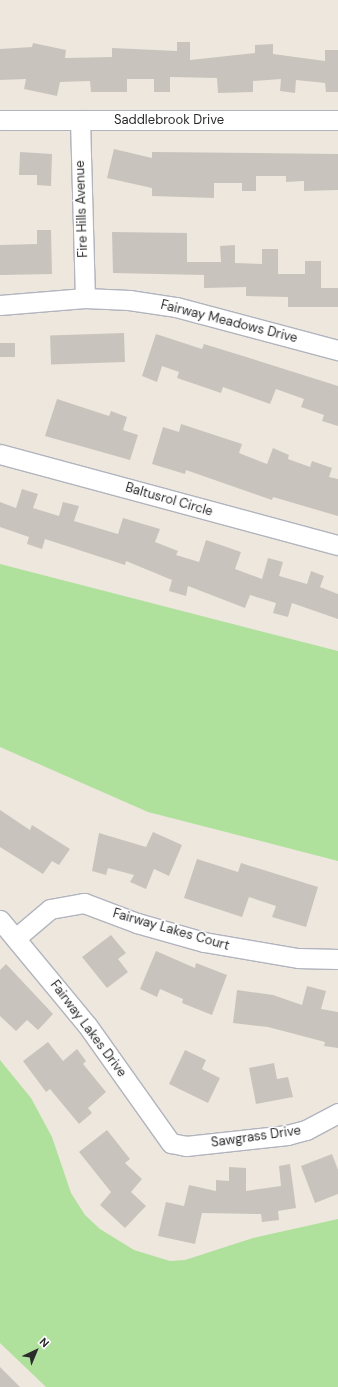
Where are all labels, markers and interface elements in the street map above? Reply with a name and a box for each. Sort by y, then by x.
street label: Saddlebrook Drive [114,112,224,128]
street label: Fire Hills Avenue [73,160,91,258]
street label: Fairway Meadows Drive [159,297,299,347]
street label: Baltusrol Circle [123,480,215,520]
street label: Fairway Lakes Court [111,906,231,954]
street label: Fairway Lakes Drive [47,978,129,1080]
street label: Sawgrass Drive [210,1123,302,1151]
north arrow [16,1331,56,1371]
text: N [37,1335,52,1350]

